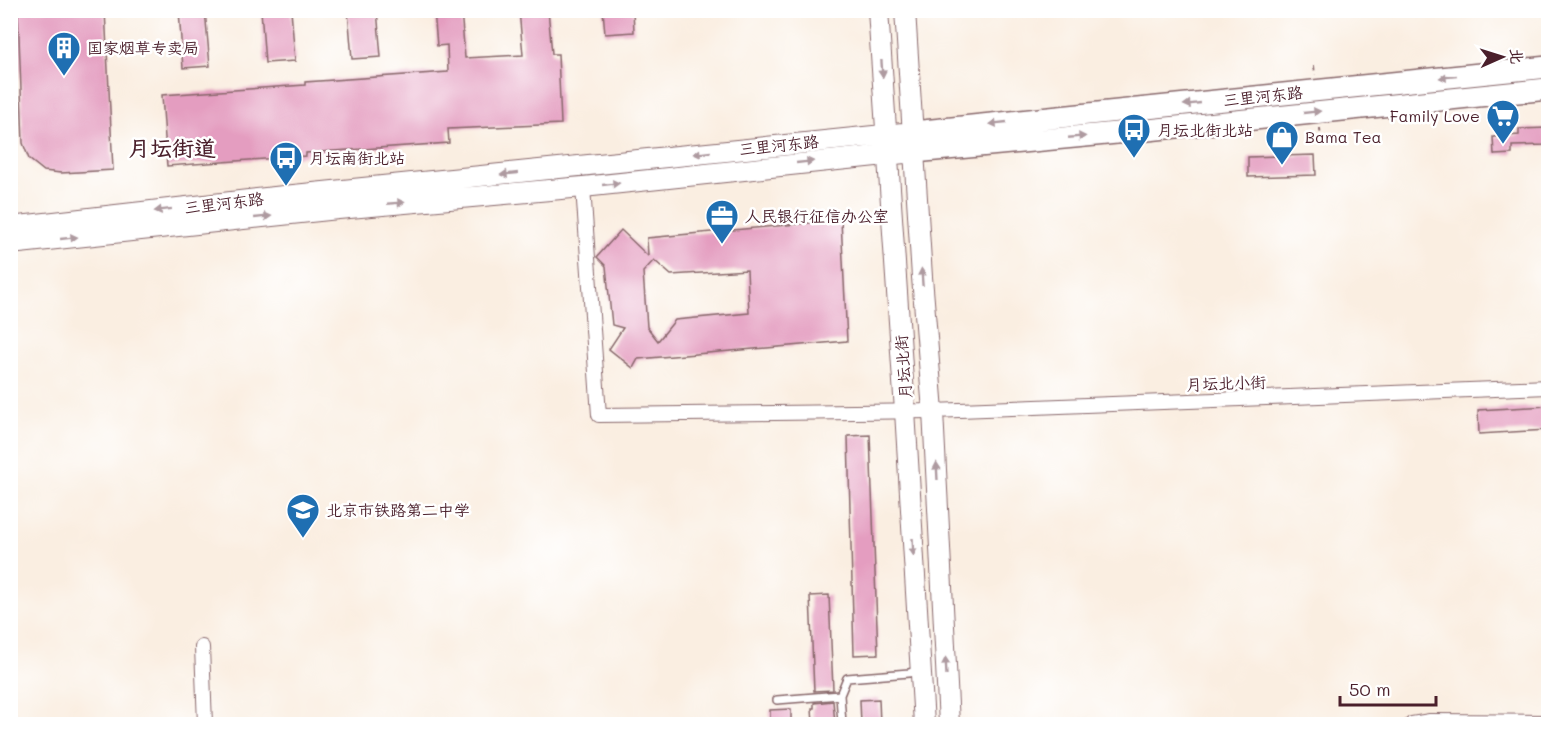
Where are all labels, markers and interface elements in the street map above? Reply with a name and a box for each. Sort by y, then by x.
north arrow [1472,27,1532,87]
building icon: 国家烟草专卖局 [46,30,82,77]
place label: 国家烟草专卖局 [87,37,199,58]
text: 北 [1507,48,1528,65]
one-way arrow [877,59,887,78]
one-way arrow [1439,72,1458,82]
street label: 三里河东路 [1222,81,1304,110]
supermarket icon: Family Love [1485,98,1521,145]
one-way arrow [1182,99,1201,109]
place label: Family Love [1390,105,1480,126]
one-way arrow [1303,107,1322,117]
bus stop icon: 月坛北街北站 [1116,112,1152,159]
one-way arrow [988,118,1007,128]
place label: 月坛北街北站 [1157,119,1253,140]
shop icon: Bama Tea [1264,119,1300,166]
place label: Bama Tea [1305,126,1382,147]
street label: 三里河东路 [738,130,820,159]
one-way arrow [1067,132,1086,142]
district label: 月坛街道 [128,133,216,162]
bus stop icon: 月坛南街北站 [268,140,304,187]
place label: 月坛南街北站 [309,147,405,168]
one-way arrow [693,148,712,158]
one-way arrow [796,157,815,167]
one-way arrow [499,169,518,179]
one-way arrow [602,179,621,188]
street label: 三里河东路 [183,187,265,218]
one-way arrow [387,198,406,208]
office icon: 人民银行征信办公室 [704,198,740,245]
one-way arrow [154,205,173,214]
place label: 人民银行征信办公室 [745,205,889,226]
one-way arrow [253,213,272,222]
one-way arrow [59,233,78,243]
one-way arrow [918,267,927,286]
street label: 月坛北街 [890,334,915,400]
street label: 月坛北小街 [1186,371,1266,394]
one-way arrow [932,462,941,481]
school or university icon: 北京市铁路第二中学 [285,492,321,539]
place label: 北京市铁路第二中学 [326,499,470,520]
one-way arrow [909,537,918,556]
one-way arrow [942,657,951,676]
scale bar [1340,669,1436,707]
text: 50 m [1349,677,1391,701]

